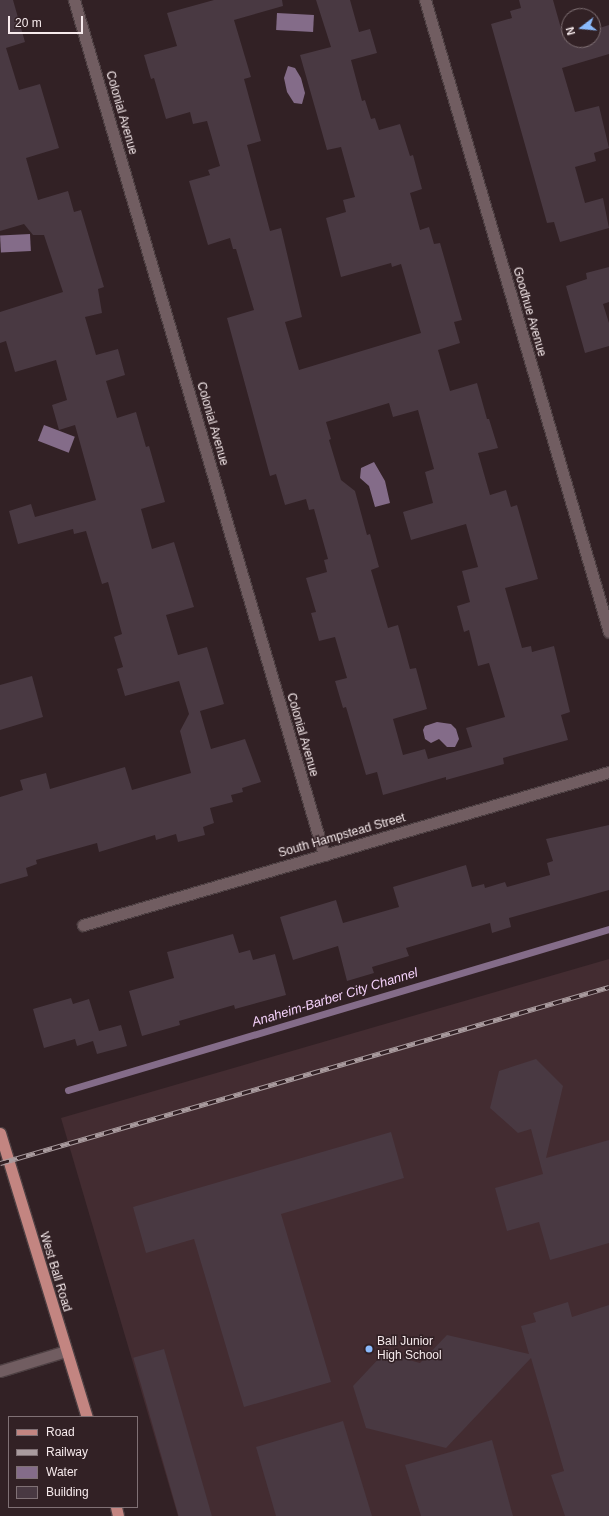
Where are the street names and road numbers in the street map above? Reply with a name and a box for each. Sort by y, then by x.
street label: Colonial Avenue [102,69,140,157]
street label: Goodhue Avenue [509,265,549,359]
street label: Colonial Avenue [193,380,231,468]
street label: Colonial Avenue [283,691,321,779]
street label: South Hampstead Street [277,811,407,861]
street label: West Ball Road [36,1230,74,1314]

